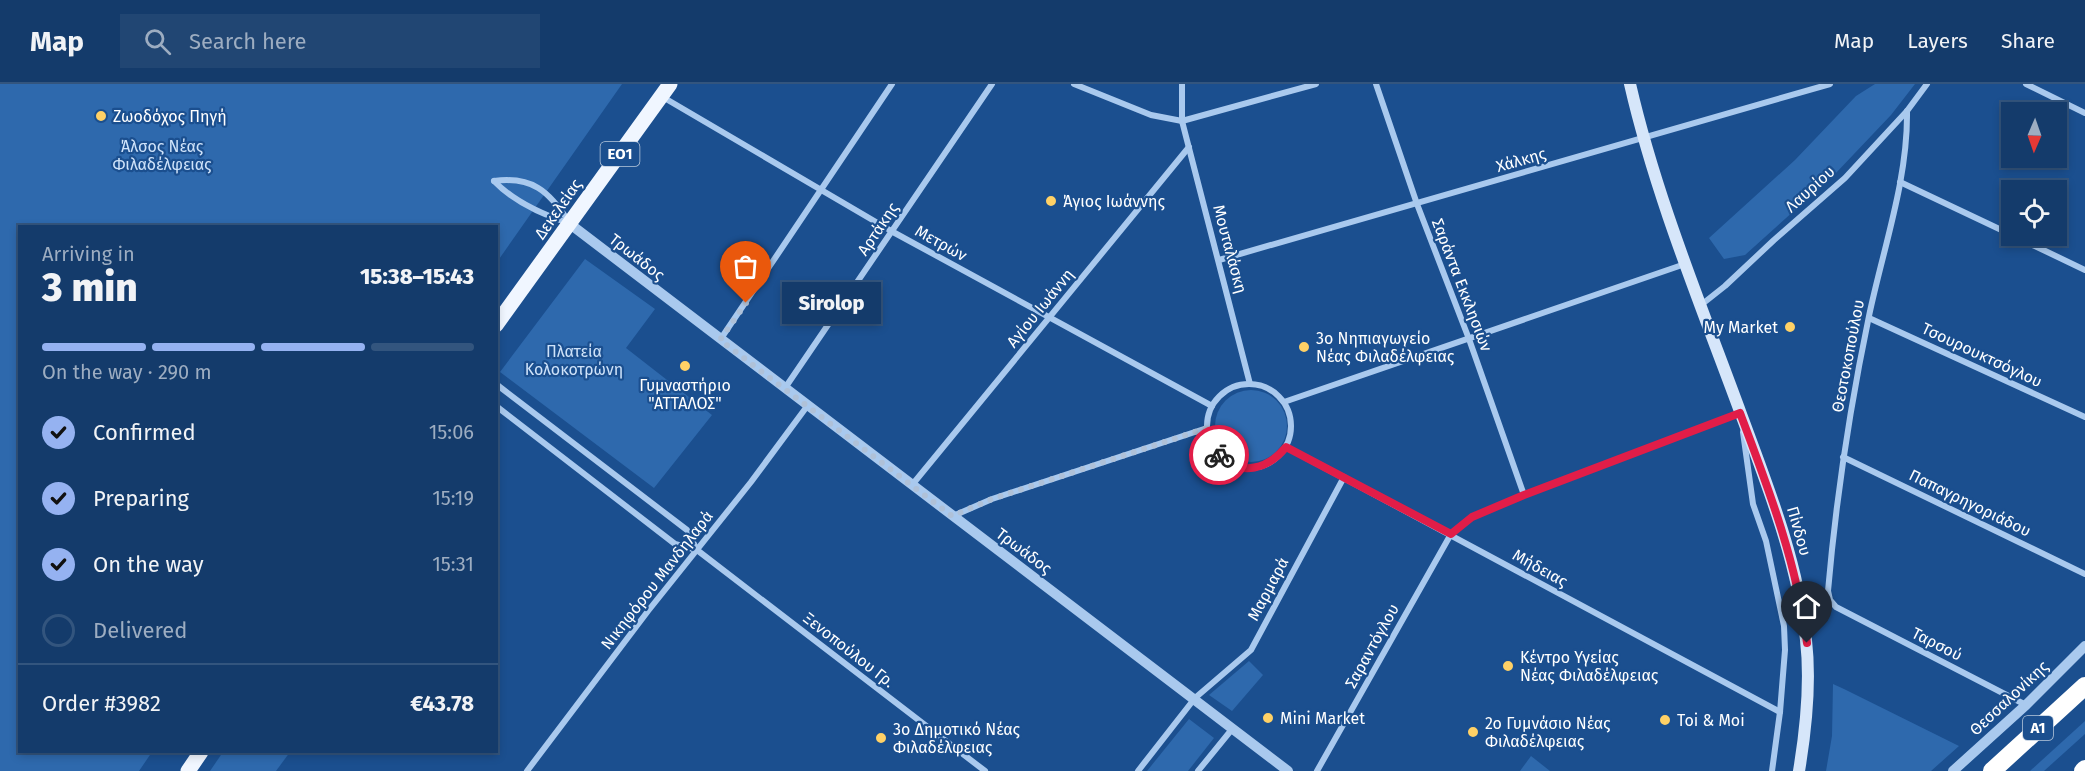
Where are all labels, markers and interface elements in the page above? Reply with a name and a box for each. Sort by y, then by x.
search box [120,14,540,68]
text: Map [30,25,84,58]
icon: search [141,25,174,58]
text: Search here [189,28,307,55]
text: Map [1834,28,1874,54]
text: Layers [1907,28,1968,54]
text: Share [2001,28,2055,54]
north arrow [2001,102,2067,168]
map controls [2001,102,2067,246]
place label: Ζωοδόχος Πηγή [113,107,227,126]
marker: Ζωοδόχος Πηγή [94,109,108,123]
park label: Άλσος Νέας Φιλαδέλφειας [112,137,212,174]
road number: ΕΟ1 [600,142,640,166]
street label: Χάλκης [1494,144,1549,176]
street label: Λαυρίου [1781,162,1839,216]
street label: Δεκελείας [530,175,586,243]
button: locate [2001,180,2067,246]
place label: Άγιος Ιωάννης [1063,192,1165,211]
marker: Άγιος Ιωάννης [1044,194,1058,208]
street label: Αρτάκης [853,199,903,259]
street label: Μουταλάσκη [1209,203,1251,295]
street label: Σαράντα Εκκλησιών [1428,216,1496,354]
street label: Μετρών [912,221,970,265]
street label: Τρωάδος [606,230,669,285]
pin [720,241,771,303]
text: Arriving in [42,242,135,266]
icon: bag [729,250,762,283]
text: 15:38–15:43 [360,263,474,290]
text: 3 min [42,265,138,311]
street label: Αγίου Ιωάννη [1003,265,1077,351]
callout: Sirolop [782,282,881,324]
text: Sirolop [799,291,864,315]
street label: Θεοτοκοπούλου [1828,298,1868,414]
place label: My Market [1704,318,1778,337]
street label: Τσουρουκτσόγλου [1919,319,2045,391]
marker: My Market [1783,320,1797,334]
place label: 3ο Νηπιαγωγείο Νέας Φιλαδέλφειας [1316,329,1455,366]
marker: 3ο Νηπιαγωγείο Νέας Φιλαδέλφειας [1297,340,1311,354]
park label: Πλατεία Κολοκοτρώνη [525,342,623,379]
marker: Γυμναστήριο "ΑΤΤΑΛΟΣ" [678,359,692,373]
text: On the way · 290 m [42,360,212,384]
place label: Γυμναστήριο "ΑΤΤΑΛΟΣ" [639,376,731,413]
icon: check [42,416,75,449]
text: Confirmed [93,419,196,446]
text: 15:06 [429,420,474,444]
courier [1189,425,1249,485]
icon: bike [1203,439,1236,472]
street label: Παπαγρηγοριάδου [1906,465,2034,541]
icon: check [42,482,75,515]
text: Preparing [93,485,189,512]
text: 15:19 [432,486,474,510]
street label: Πίνδου [1783,504,1815,558]
street label: Νικηφόρου Μανδηλαρά [597,507,717,653]
street label: Τρωάδος [992,524,1056,578]
street label: Μήδειας [1509,545,1571,591]
icon: check [42,548,75,581]
text: On the way [93,551,204,578]
text: 15:31 [432,552,474,576]
street label: Μαρμαρά [1243,554,1293,624]
pin [1781,581,1832,643]
icon: home [1790,590,1823,623]
street label: Σαραντόγλου [1341,601,1403,691]
street label: Ξενoπούλου Γρ. [800,608,899,692]
text: Delivered [93,617,188,644]
street label: Ταρσού [1909,623,1965,665]
place label: Κέντρο Υγείας Νέας Φιλαδέλφειας [1520,648,1659,685]
street label: Θεσσαλονίκης [1966,656,2053,739]
marker: Κέντρο Υγείας Νέας Φιλαδέλφειας [1501,659,1515,673]
text: Order #3982 [42,690,161,717]
text: €43.78 [410,690,474,717]
place label: Mini Market [1280,709,1365,728]
marker: Mini Market [1261,711,1275,725]
place label: Toi & Moi [1677,711,1745,730]
marker: Toi & Moi [1658,713,1672,727]
place label: 2ο Γυμνάσιο Νέας Φιλαδέλφειας [1485,714,1611,751]
road number: Α1 [2023,716,2053,740]
place label: 3ο Δημοτικό Νέας Φιλαδέλφειας [893,720,1021,757]
marker: 2ο Γυμνάσιο Νέας Φιλαδέλφειας [1466,725,1480,739]
marker: 3ο Δημοτικό Νέας Φιλαδέλφειας [874,731,888,745]

